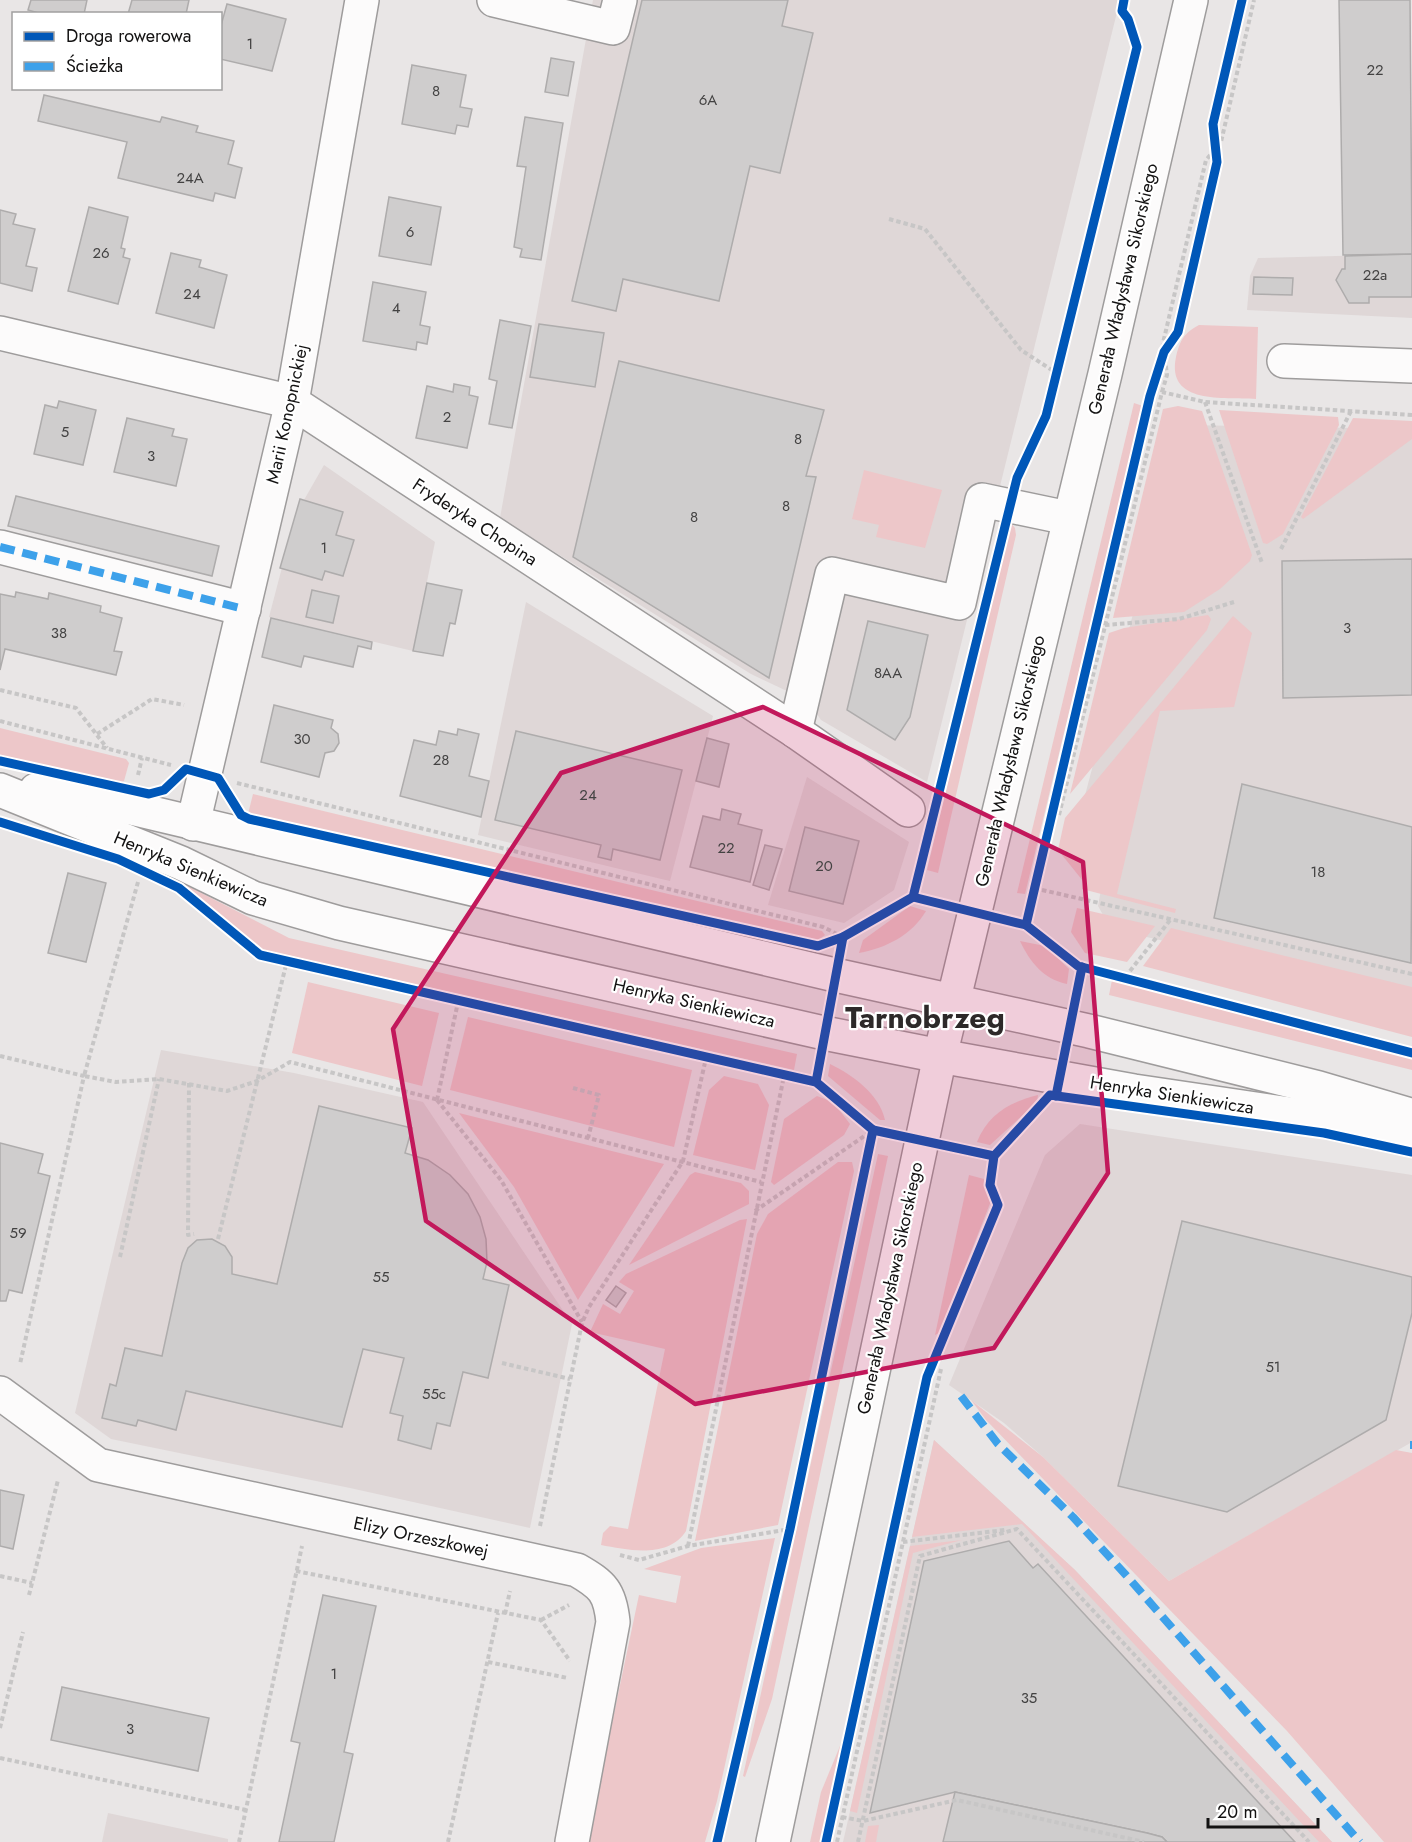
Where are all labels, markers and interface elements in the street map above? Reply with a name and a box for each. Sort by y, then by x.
legend [12,12,222,90]
text: Droga rowerowa [66,23,191,49]
house number: 1 [247,33,253,55]
text: Ścieżka [66,53,123,79]
house number: 22 [1366,59,1384,81]
house number: 8 [432,80,440,102]
house number: 6A [699,89,717,111]
street label: Generała Władysława Sikorskiego [1081,160,1165,417]
house number: 24A [176,167,204,189]
house number: 6 [406,221,414,243]
house number: 26 [92,242,110,264]
house number: 22a [1363,264,1387,286]
house number: 24 [183,283,201,305]
house number: 4 [392,297,401,319]
street label: Marii Konopnickiej [259,342,315,486]
house number: 2 [443,406,451,428]
house number: 5 [61,421,69,443]
house number: 8 [794,428,802,450]
house number: 3 [147,445,155,467]
street label: Fryderyka Chopina [408,472,542,572]
house number: 8 [782,495,790,517]
house number: 8 [690,506,698,528]
house number: 1 [321,537,327,559]
house number: 3 [1343,617,1351,639]
house number: 38 [51,622,67,644]
street label: Generała Władysława Sikorskiego [968,632,1052,889]
house number: 8AA [874,662,902,684]
house number: 30 [293,728,311,750]
house number: 28 [433,749,449,771]
house number: 24 [579,784,597,806]
street label: Henryka Sienkiewicza [110,825,272,913]
house number: 22 [717,837,735,859]
house number: 20 [815,855,833,877]
house number: 18 [1311,861,1325,883]
street label: Henryka Sienkiewicza [610,972,778,1034]
district label: Tarnobrzeg [845,996,1005,1039]
street label: Henryka Sienkiewicza [1088,1069,1256,1121]
street label: Generała Władysława Sikorskiego [851,1159,930,1417]
house number: 59 [9,1222,27,1244]
house number: 55 [373,1266,389,1288]
house number: 51 [1265,1356,1281,1378]
house number: 55c [422,1383,446,1405]
street label: Elizy Orzeszkowej [351,1510,491,1564]
house number: 1 [331,1663,337,1685]
house number: 35 [1021,1687,1037,1709]
house number: 3 [126,1718,134,1740]
scale bar [1208,1791,1318,1829]
text: 20 m [1217,1799,1257,1825]

